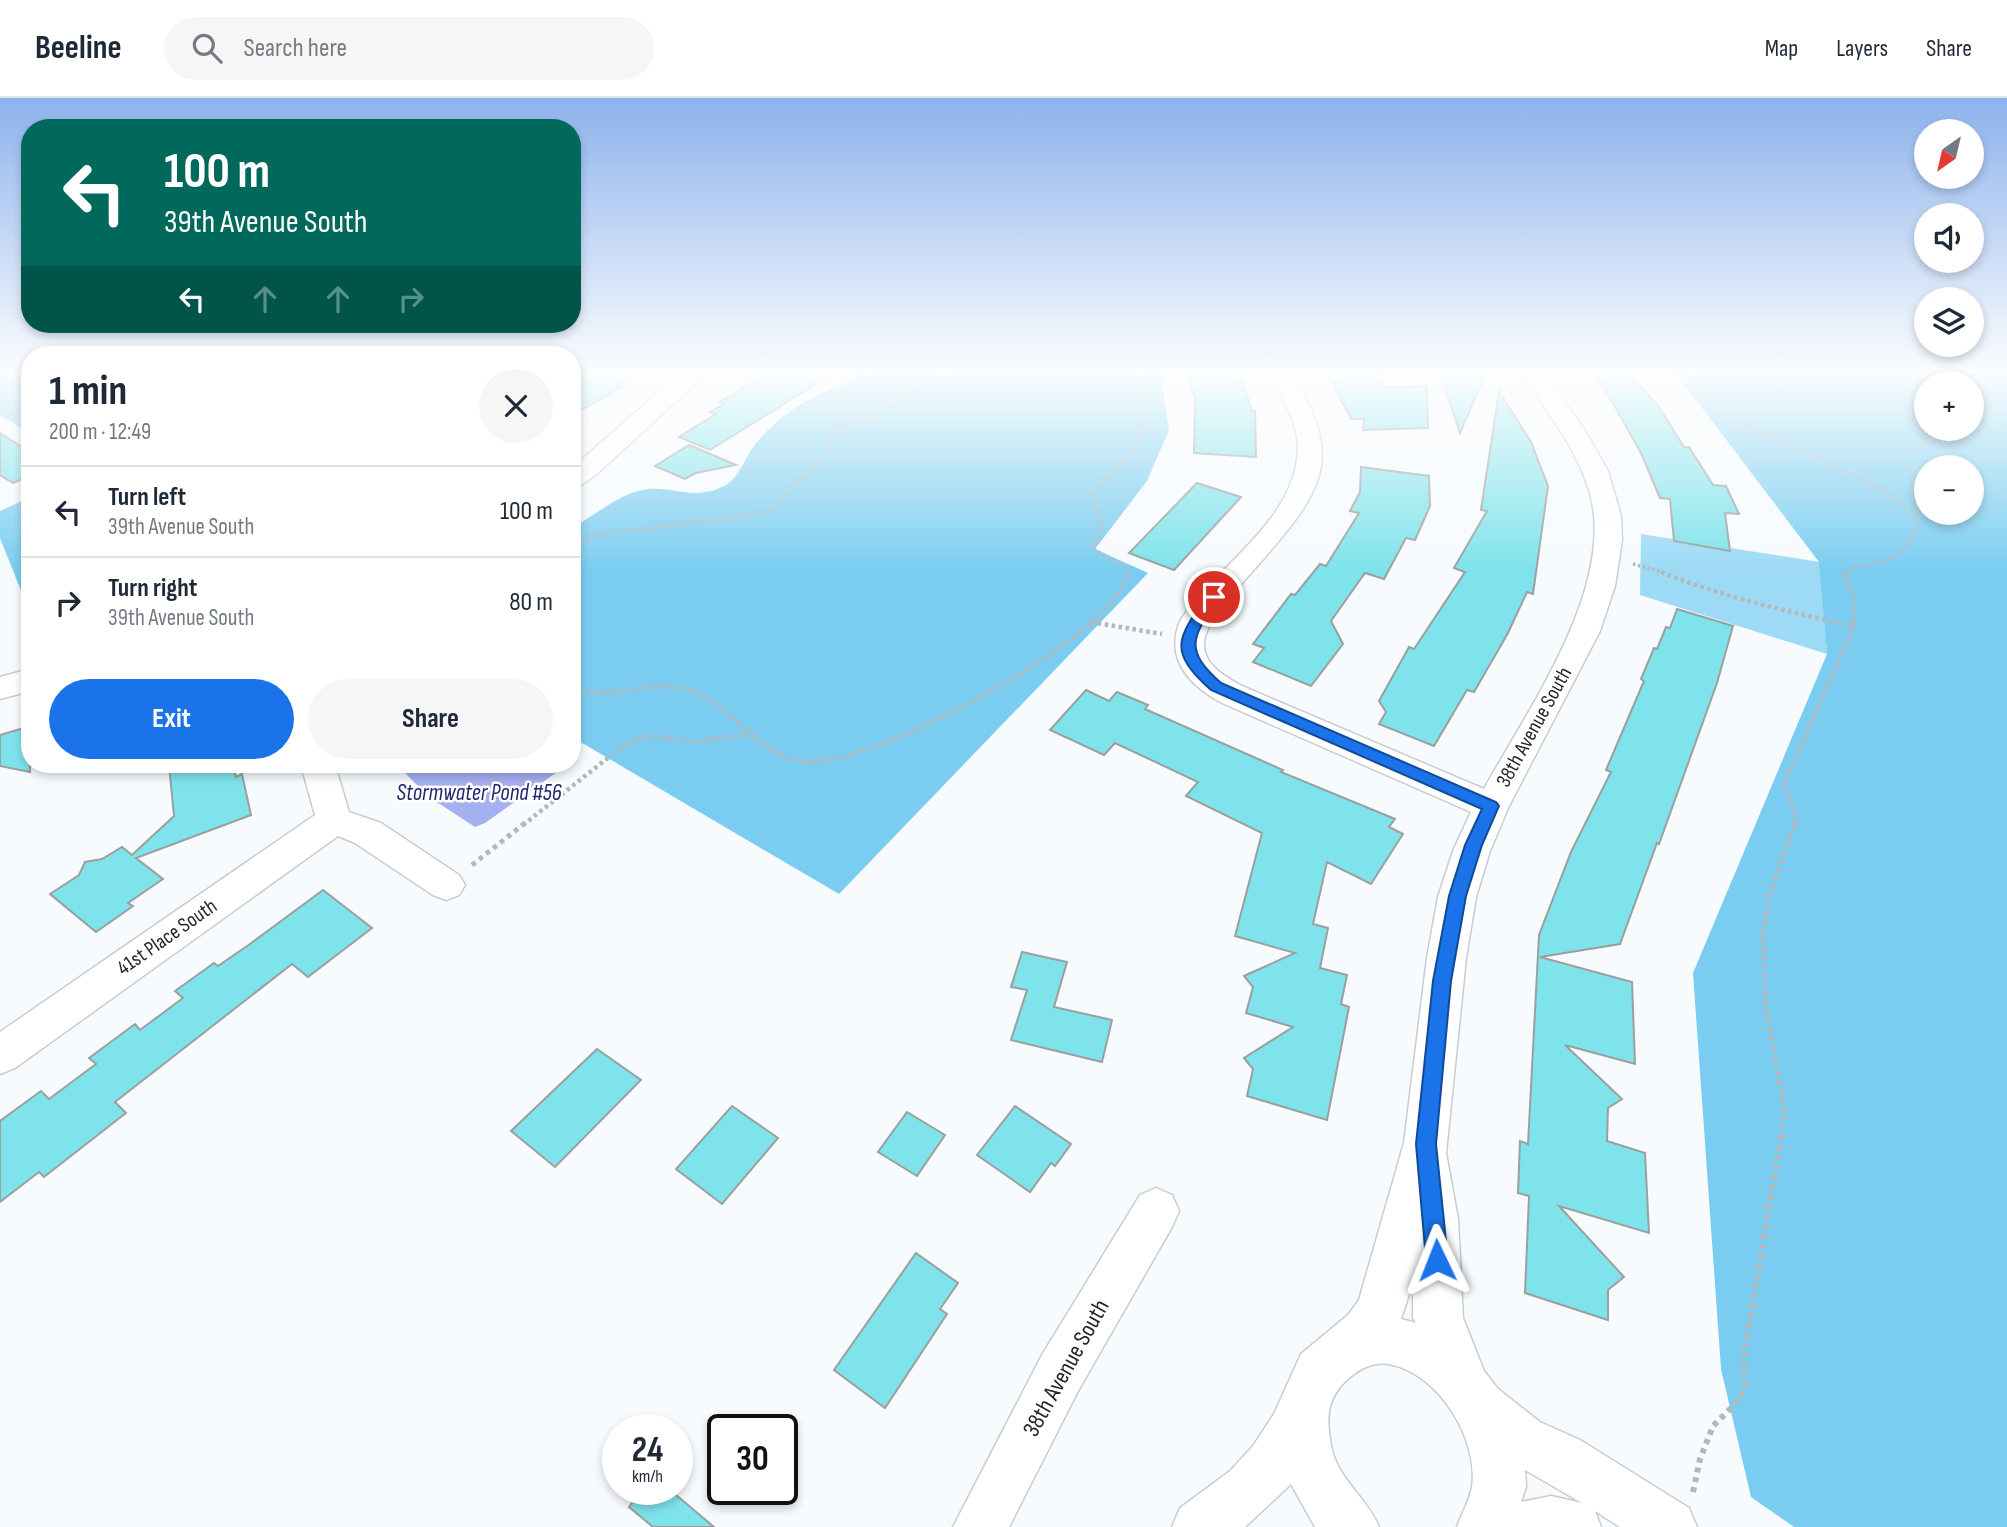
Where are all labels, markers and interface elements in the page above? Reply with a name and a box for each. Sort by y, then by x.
search box [164,17,654,80]
text: Beeline [35,28,122,68]
icon: search [188,29,226,67]
text: Search here [244,33,347,64]
text: Map [1765,34,1798,63]
text: Layers [1836,34,1888,63]
text: Share [1926,34,1972,63]
north arrow [1914,119,1984,189]
map controls [1914,119,1984,525]
text: 100 m [164,143,270,202]
icon: left [49,147,140,238]
text: 39th Avenue South [164,203,368,242]
button: sound [1914,203,1984,273]
icon: left [173,280,211,318]
icon: ahead [246,280,284,318]
icon: ahead [319,280,357,318]
icon: right [392,280,430,318]
button: layers [1914,287,1984,357]
text: 1 min [49,366,127,417]
button: close [479,369,553,443]
button: + [1914,371,1984,441]
text: 200 m · 12:49 [49,418,151,446]
button: − [1914,455,1984,525]
text: Turn left [108,482,186,513]
icon: left [49,493,87,531]
text: 100 m [500,496,553,527]
text: 39th Avenue South [108,513,254,541]
pin [1184,567,1244,627]
text: Turn right [108,573,197,604]
icon: arrive [1195,578,1233,616]
icon: right [49,584,87,622]
text: 80 m [509,587,553,618]
text: 39th Avenue South [108,604,254,632]
street label: 38th Avenue South [1491,663,1577,791]
button: Exit [49,679,294,759]
button: Share [308,679,553,759]
water label: Stormwater Pond #56 [396,779,563,807]
street label: 41st Place South [112,893,222,981]
position arrow [1400,1223,1474,1297]
street label: 38th Avenue South [1016,1294,1116,1442]
speed limit sign: 30 [707,1414,798,1505]
text: 24 [632,1429,663,1472]
text: km/h [632,1466,663,1487]

